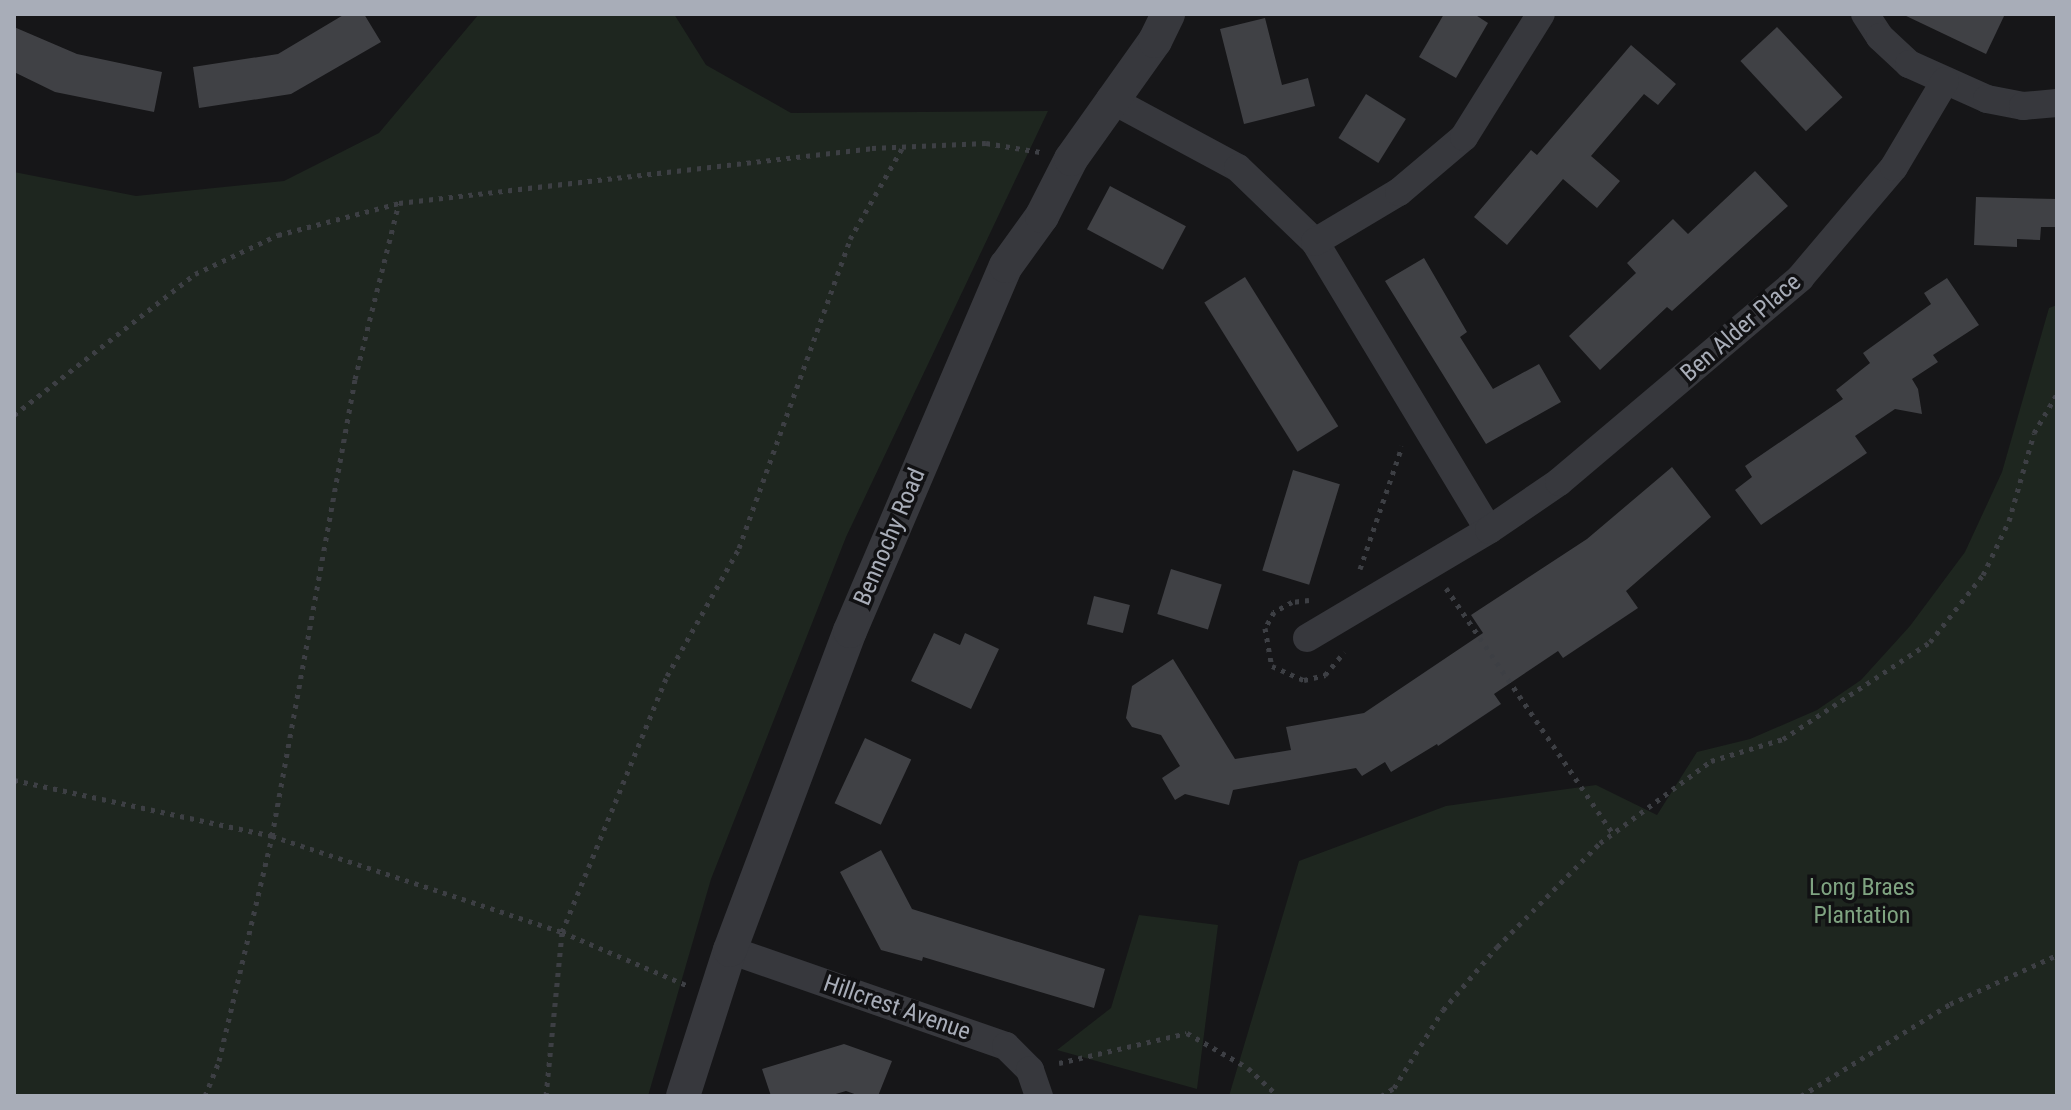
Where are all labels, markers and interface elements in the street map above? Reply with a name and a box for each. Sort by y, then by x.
street label: Ben Alder Place [1675,268,1807,388]
street label: Bennochy Road [848,464,932,610]
park label: Long Braes Plantation [1809,874,1915,930]
street label: Hillcrest Avenue [820,969,974,1047]

